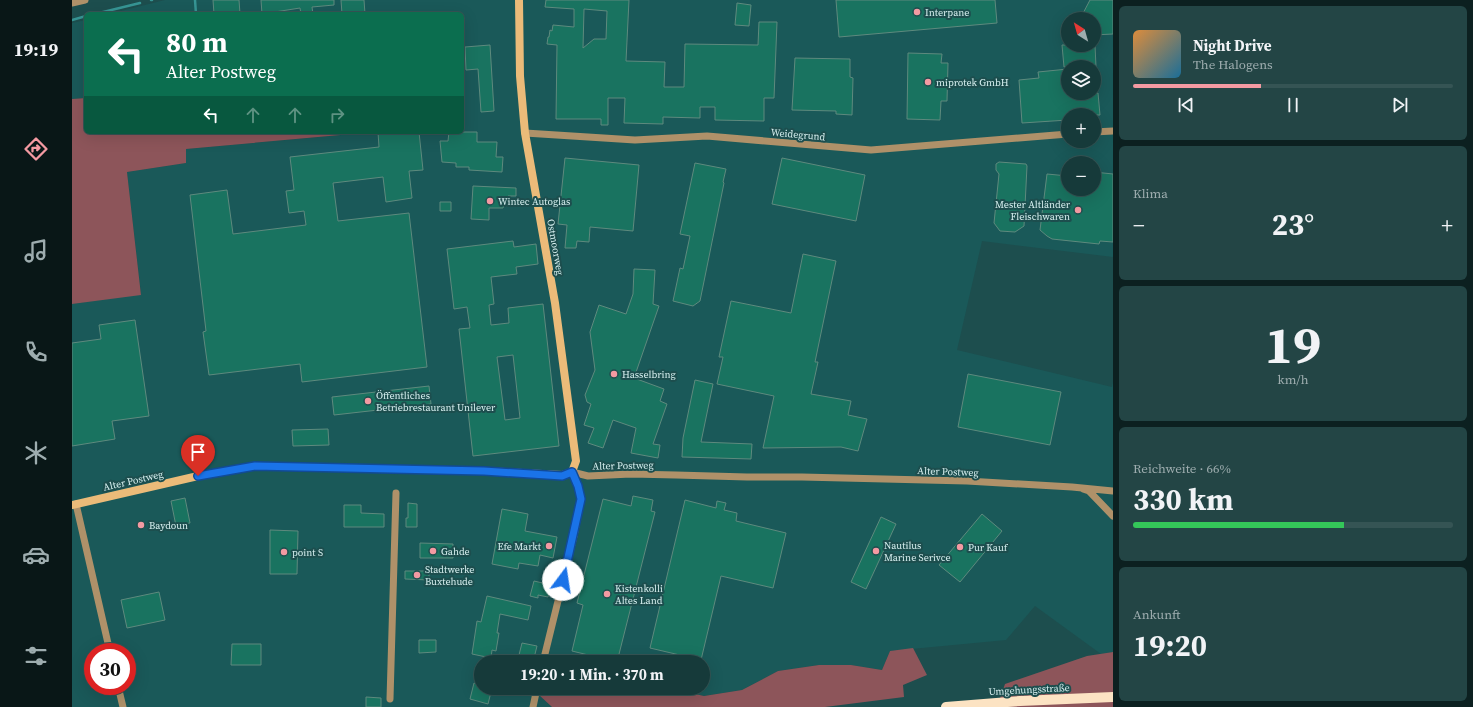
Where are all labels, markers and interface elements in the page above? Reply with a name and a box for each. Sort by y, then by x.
place label: Interpane [925,6,969,19]
marker: Interpane [912,7,922,17]
north arrow [1061,12,1101,52]
map controls [1061,12,1101,196]
text: 80 m [166,23,228,61]
icon: left [100,28,152,80]
text: Night Drive [1193,35,1272,56]
text: 19:19 [14,37,58,62]
text: The Halogens [1193,56,1273,73]
text: Alter Postweg [166,59,276,84]
button: layers [1061,60,1101,100]
place label: miprotek GmbH [936,76,1009,89]
marker: miprotek GmbH [923,77,933,87]
icon: previous [1175,94,1197,116]
icon: pause [1282,94,1304,116]
icon: next [1389,94,1411,116]
icon: left [200,104,222,126]
icon: ahead [242,104,264,126]
icon: ahead [284,104,306,126]
icon: right [326,104,348,126]
button: + [1061,108,1101,148]
street label: Weidegrund [770,126,826,143]
icon: directions [22,135,50,163]
button: − [1061,156,1101,196]
text: Klima [1133,185,1168,202]
place label: Wintec Autoglas [498,195,570,208]
marker: Wintec Autoglas [485,196,495,206]
place label: Mester Altländer Fleischwaren [995,198,1071,223]
text: 23° [1272,204,1314,245]
marker: Mester Altländer Fleischwaren [1073,205,1083,215]
text: − [1133,210,1145,240]
text: + [1441,210,1453,240]
street label: Ostmoorweg [544,218,567,276]
icon: music [22,237,50,265]
text: 19 [1265,309,1321,380]
icon: phone [22,338,50,366]
place label: Hasselbring [622,368,676,381]
marker: Hasselbring [609,369,619,379]
text: km/h [1278,371,1308,388]
place label: Öffentliches Betriebrestaurant Unilever [376,389,496,414]
marker: Öffentliches Betriebrestaurant Unilever [363,396,373,406]
pin [181,435,215,476]
icon: climate [22,439,50,467]
icon: arrive [187,441,209,463]
street label: Alter Postweg [592,458,654,473]
text: Reichweite · 66% [1133,460,1231,477]
street label: Alter Postweg [917,464,979,479]
street label: Alter Postweg [102,467,164,494]
text: 330 km [1133,479,1233,520]
place label: Baydoun [149,519,188,532]
marker: Baydoun [136,520,146,530]
place label: Nautilus Marine Serivce [884,539,951,564]
place label: Efe Markt [497,540,542,553]
icon: car [22,541,50,569]
marker: Efe Markt [544,541,554,551]
place label: Pur Kauf [968,541,1009,554]
marker: Pur Kauf [955,542,965,552]
place label: Gahde [441,545,470,558]
place label: point S [292,546,323,559]
marker: Gahde [428,546,438,556]
marker: Nautilus Marine Serivce [871,546,881,556]
marker: point S [279,547,289,557]
position arrow [542,559,584,601]
place label: Stadtwerke Buxtehude [425,563,474,588]
marker: Stadtwerke Buxtehude [412,570,422,580]
place label: Kistenkolli Altes Land [615,582,663,607]
marker: Kistenkolli Altes Land [602,589,612,599]
text: Ankunft [1133,606,1180,623]
text: 19:20 [1133,625,1207,666]
icon: filters [22,642,50,670]
speed limit sign: 30 [84,643,136,695]
text: 19:20 · 1 Min. · 370 m [520,664,664,685]
street label: Umgehungsstraße [988,681,1070,698]

